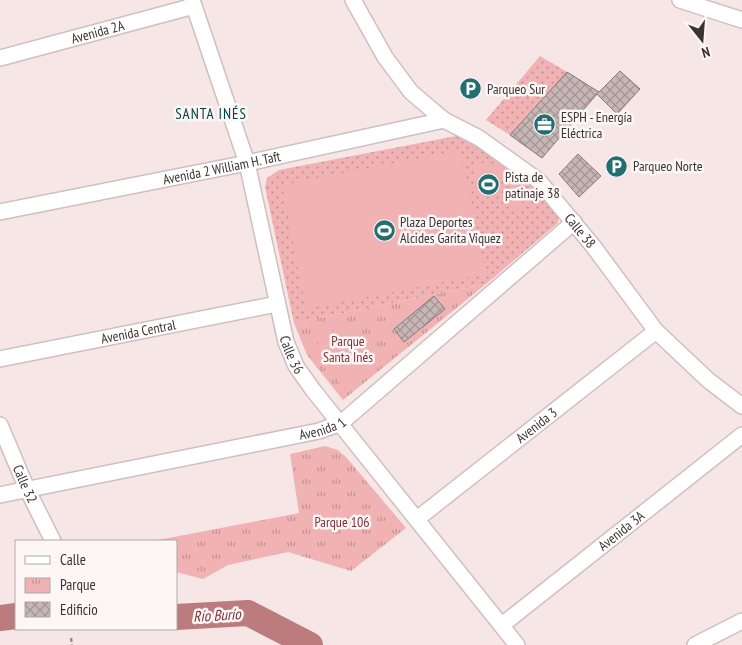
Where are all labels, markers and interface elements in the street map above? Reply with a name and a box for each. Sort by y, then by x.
north arrow [677,15,727,65]
street label: Avenida 2A [69,16,126,48]
text: N [700,43,712,62]
parking icon: Parqueo Sur [459,77,483,101]
place label: Parqueo Sur [487,80,545,98]
district label: SANTA INÉS [175,104,247,123]
place label: ESPH - Energía Eléctrica [561,108,632,142]
office icon: ESPH - Energía Eléctrica [533,113,557,137]
street label: Avenida 2 William H. Taft [161,147,282,189]
parking icon: Parqueo Norte [605,154,629,178]
place label: Parqueo Norte [633,157,703,175]
place label: Pista de patinaje 38 [505,168,560,202]
sports icon: Pista de patinaje 38 [477,173,501,197]
street label: Calle 38 [561,210,600,252]
place label: Plaza Deportes Alcides Garita Víquez [400,213,501,247]
sports icon: Plaza Deportes Alcides Garita Víquez [372,218,396,242]
street label: Avenida Central [99,315,178,348]
park label: Parque Santa Inés [323,332,373,366]
street label: Calle 36 [276,334,308,377]
street label: Avenida 3 [512,403,561,447]
street label: Avenida 1 [297,414,350,444]
street label: Calle 32 [9,462,41,506]
street label: Avenida 3A [594,507,648,555]
park label: Parque 106 [314,513,370,531]
legend [15,540,178,630]
text: Calle [60,550,86,569]
text: Parque [60,575,96,594]
text: Edificio [60,600,98,619]
water label: Río Burío [193,604,243,626]

